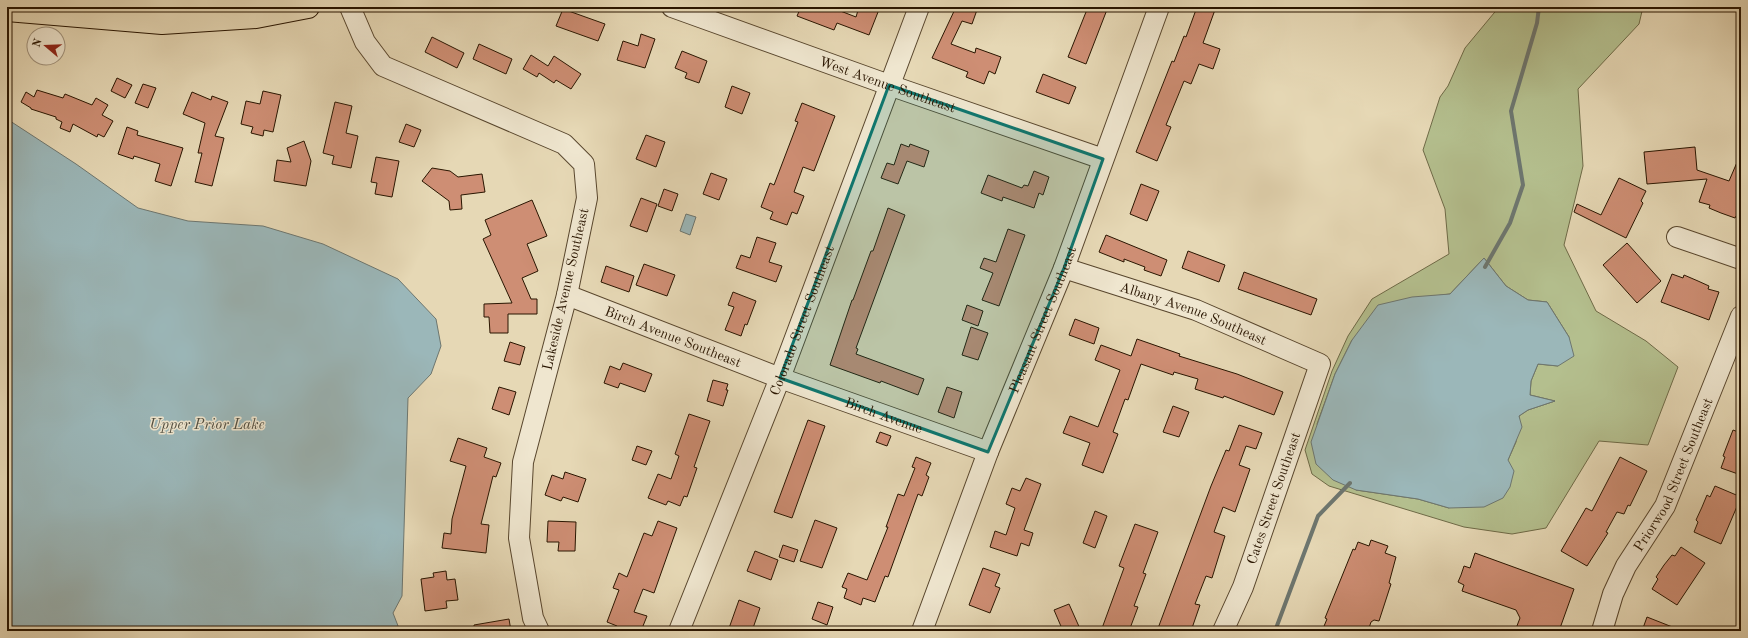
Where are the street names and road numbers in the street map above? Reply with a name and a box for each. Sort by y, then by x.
street label: West Avenue Southeast [817,55,957,116]
street label: Lakeside Avenue Southeast [540,207,591,372]
street label: Colorado Street Southeast [768,244,837,398]
street label: Pleasant Street Southeast [1007,245,1079,395]
street label: Albany Avenue Southeast [1118,280,1269,348]
street label: Birch Avenue Southeast [603,304,743,370]
street label: Birch Avenue [843,396,924,436]
street label: Priorwood Street Southeast [1632,396,1716,554]
street label: Cates Street Southeast [1245,430,1303,566]

